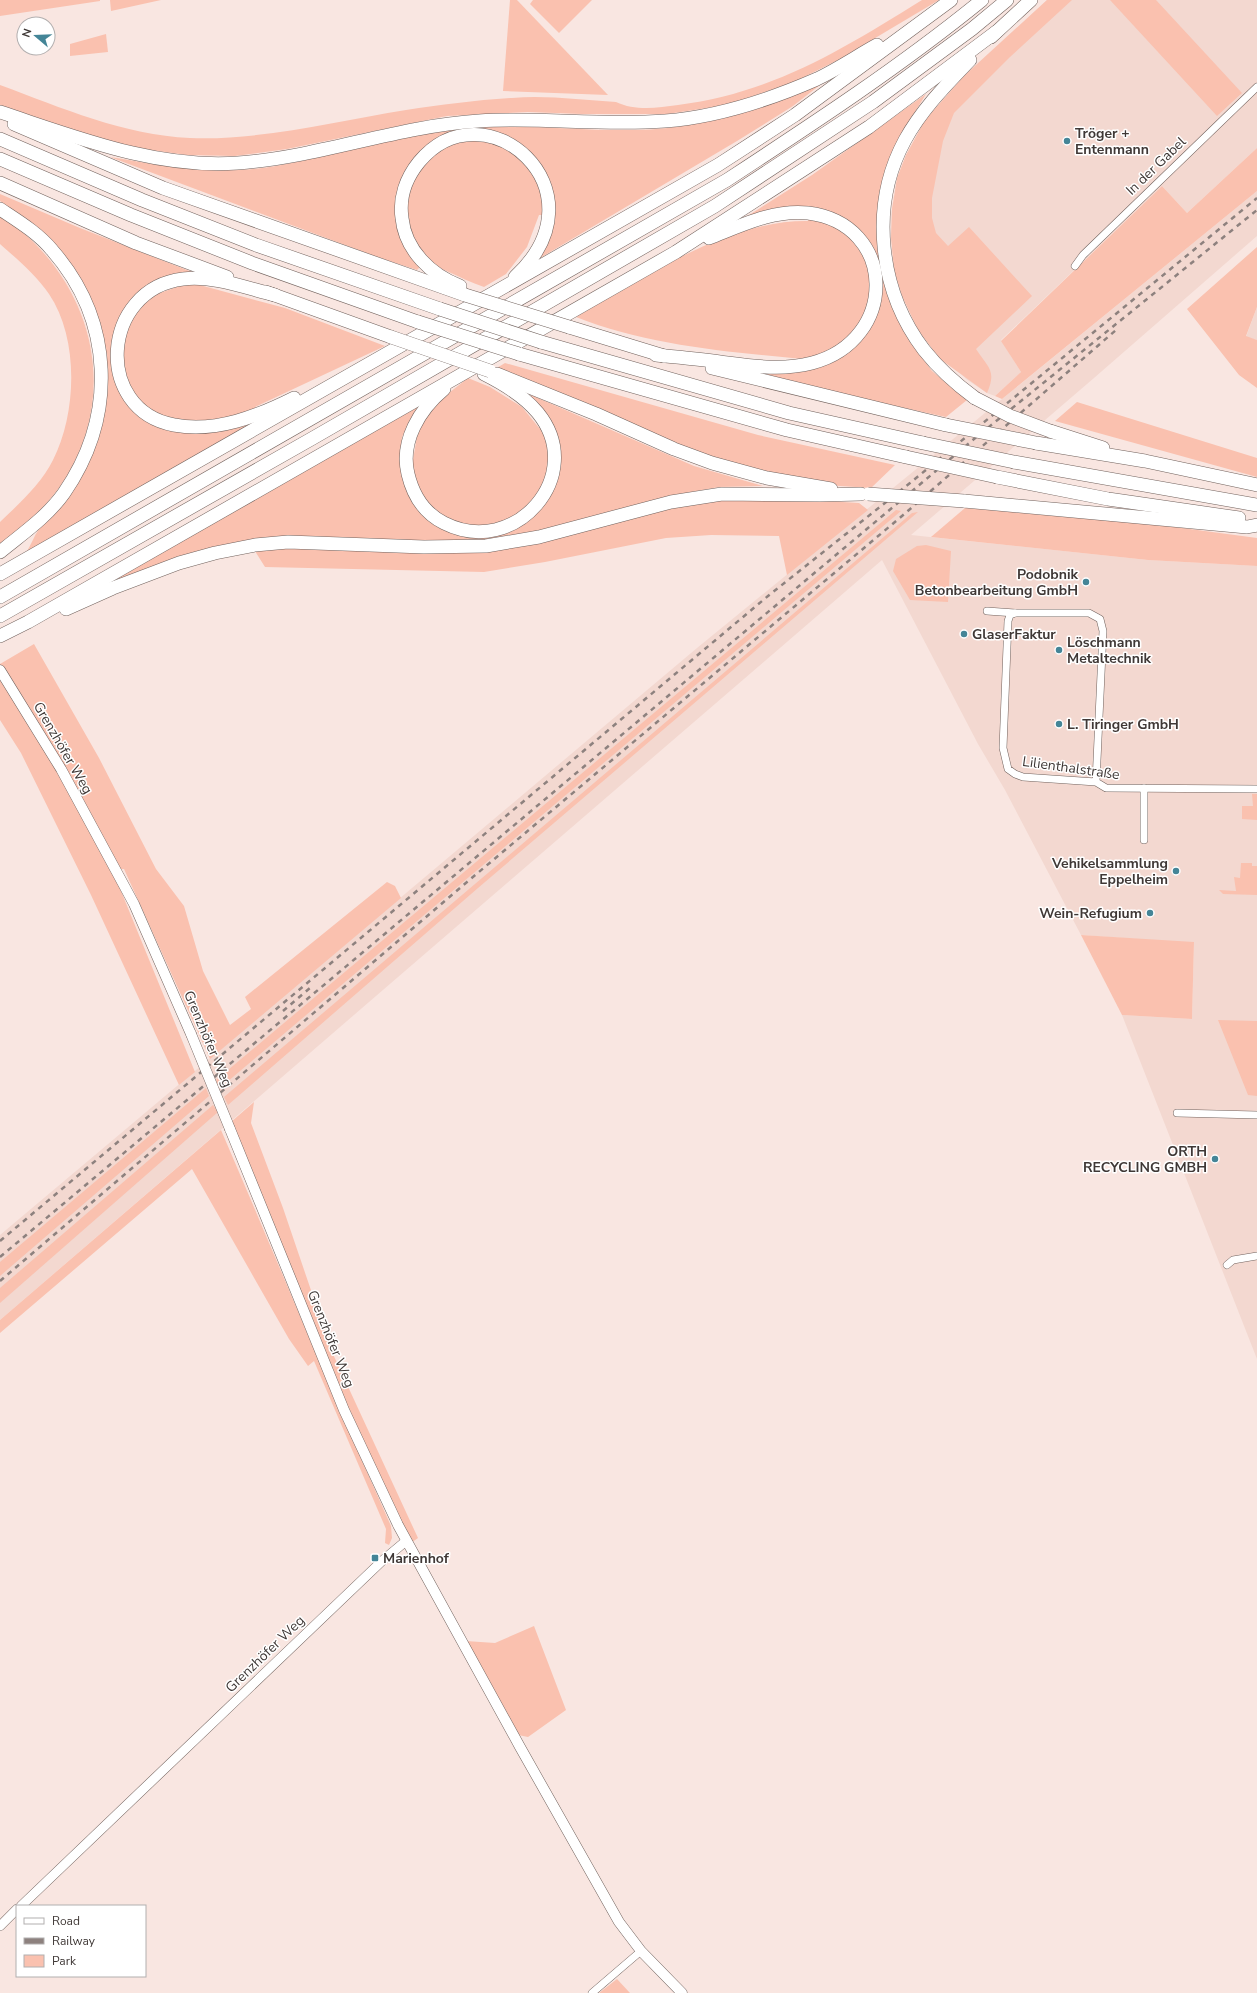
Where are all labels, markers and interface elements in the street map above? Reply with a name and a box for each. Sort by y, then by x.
north arrow [16,16,56,56]
text: N [19,27,35,39]
place label: Tröger + Entenmann [1075,124,1149,159]
street label: In der Gabel [1122,132,1191,199]
marker: Tröger + Entenmann [1062,136,1072,146]
place label: Podobnik Betonbearbeitung GmbH [915,565,1078,600]
marker: Podobnik Betonbearbeitung GmbH [1081,577,1091,587]
place label: GlaserFaktur [972,625,1056,644]
marker: GlaserFaktur [959,629,969,639]
place label: Löschmann Metaltechnik [1067,633,1151,668]
marker: Löschmann Metaltechnik [1054,645,1064,655]
street label: Grenzhöfer Weg [29,698,97,798]
place label: L. Tiringer GmbH [1067,715,1179,734]
marker: L. Tiringer GmbH [1054,719,1064,729]
street label: Lilienthalstraße [1021,752,1121,784]
place label: Vehikelsammlung Eppelheim [1051,854,1168,889]
marker: Vehikelsammlung Eppelheim [1171,866,1181,876]
place label: Wein-Refugium [1039,904,1142,923]
marker: Wein-Refugium [1145,908,1155,918]
street label: Grenzhöfer Weg [179,988,237,1090]
place label: ORTH RECYCLING GMBH [1083,1142,1207,1177]
marker: ORTH RECYCLING GMBH [1210,1154,1220,1164]
street label: Grenzhöfer Weg [303,1288,359,1390]
place label: Marienhof [383,1549,450,1568]
marker: Marienhof [370,1553,380,1563]
street label: Grenzhöfer Weg [221,1611,309,1697]
legend [16,1905,146,1977]
text: Road [52,1913,80,1929]
text: Railway [52,1933,96,1949]
text: Park [52,1953,77,1969]

